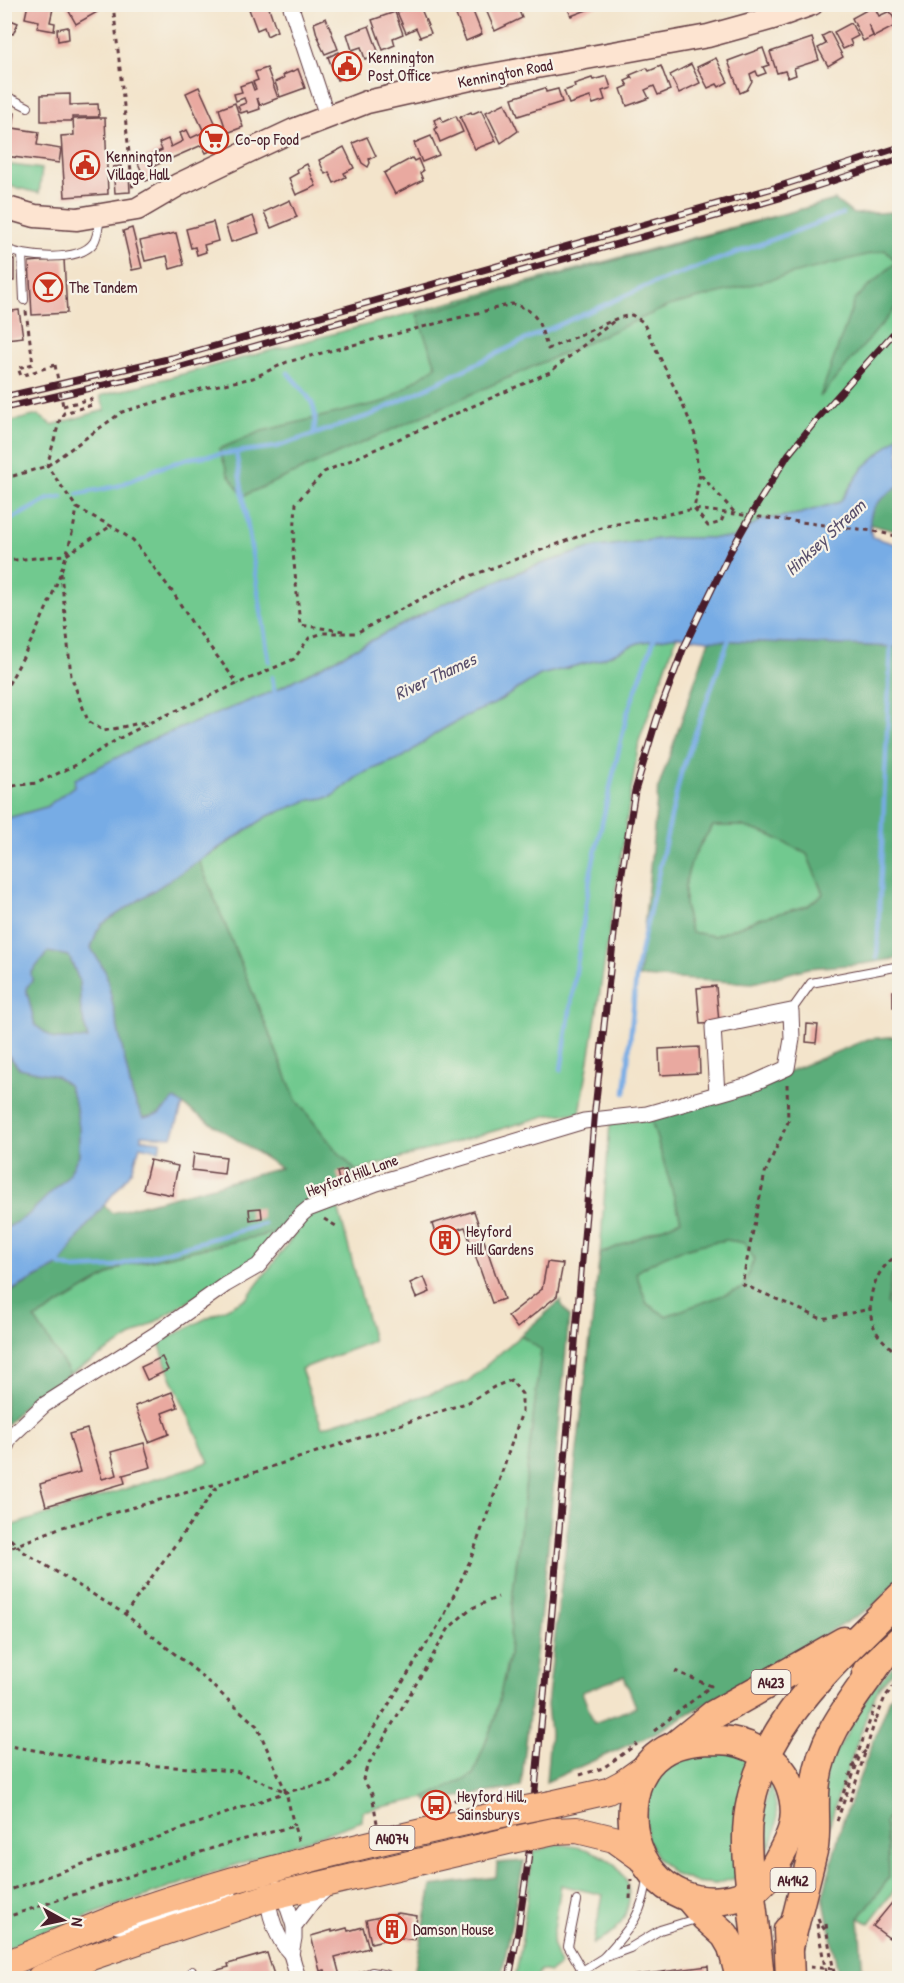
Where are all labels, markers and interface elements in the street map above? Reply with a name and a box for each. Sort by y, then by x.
place label: Kennington Post Office [368,46,434,86]
public building icon: Kennington Post Office [331,50,363,82]
street label: Kennington Road [456,53,554,93]
supermarket icon: Co-op Food [198,123,230,155]
place label: Co-op Food [235,128,299,150]
place label: Kennington Village Hall [106,145,172,185]
public building icon: Kennington Village Hall [69,149,101,181]
bar icon: The Tandem [32,271,64,303]
place label: The Tandem [69,276,138,298]
water label: Hinksey Stream [779,493,871,581]
water label: River Thames [390,645,482,706]
street label: Heyford Hill Lane [303,1148,402,1202]
place label: Heyford Hill Gardens [466,1220,534,1260]
building icon: Heyford Hill Gardens [429,1224,461,1256]
road number: A423 [752,1670,790,1694]
place label: Heyford Hill, Sainsburys [457,1785,527,1825]
bus stop icon: Heyford Hill, Sainsburys [420,1789,452,1821]
road number: A4074 [370,1826,414,1850]
road number: A4142 [770,1868,816,1892]
north arrow [33,1890,93,1950]
building icon: Damson House [376,1913,408,1945]
text: N [66,1916,89,1928]
place label: Damson House [413,1918,495,1940]

